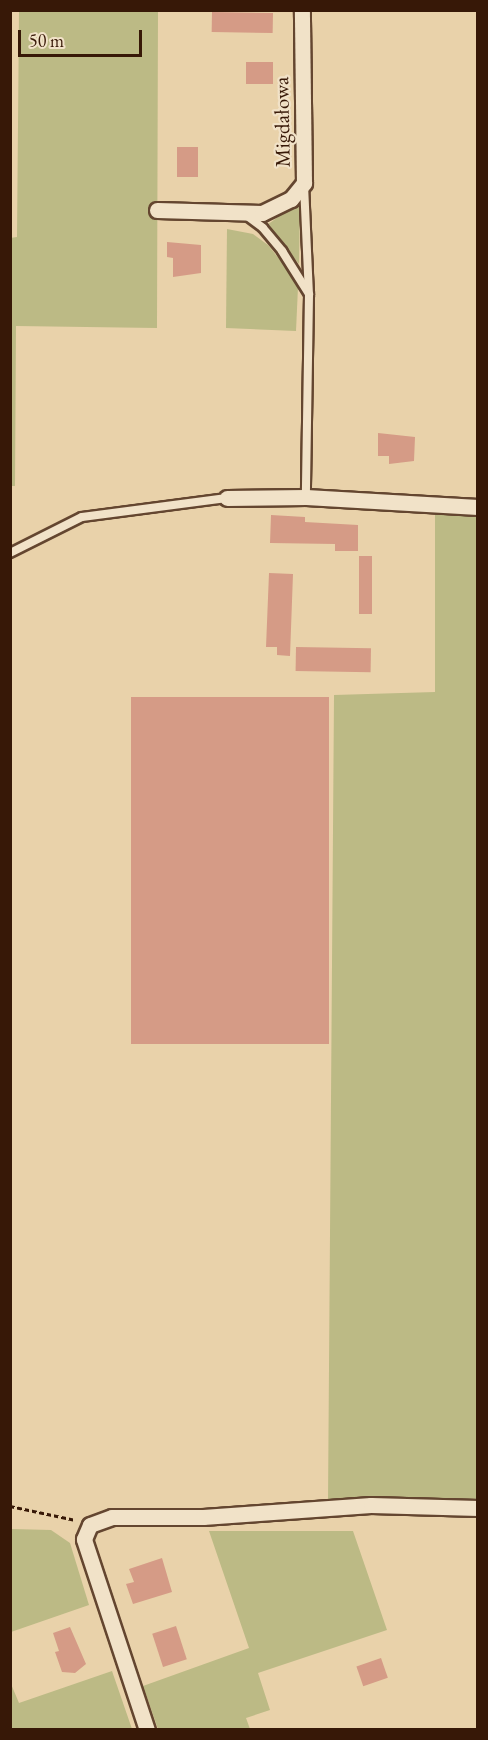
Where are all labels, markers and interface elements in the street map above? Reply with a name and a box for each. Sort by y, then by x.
scale bar [21,18,146,56]
text: 50 m [29,29,64,52]
street label: Migdałowa [269,76,295,168]

